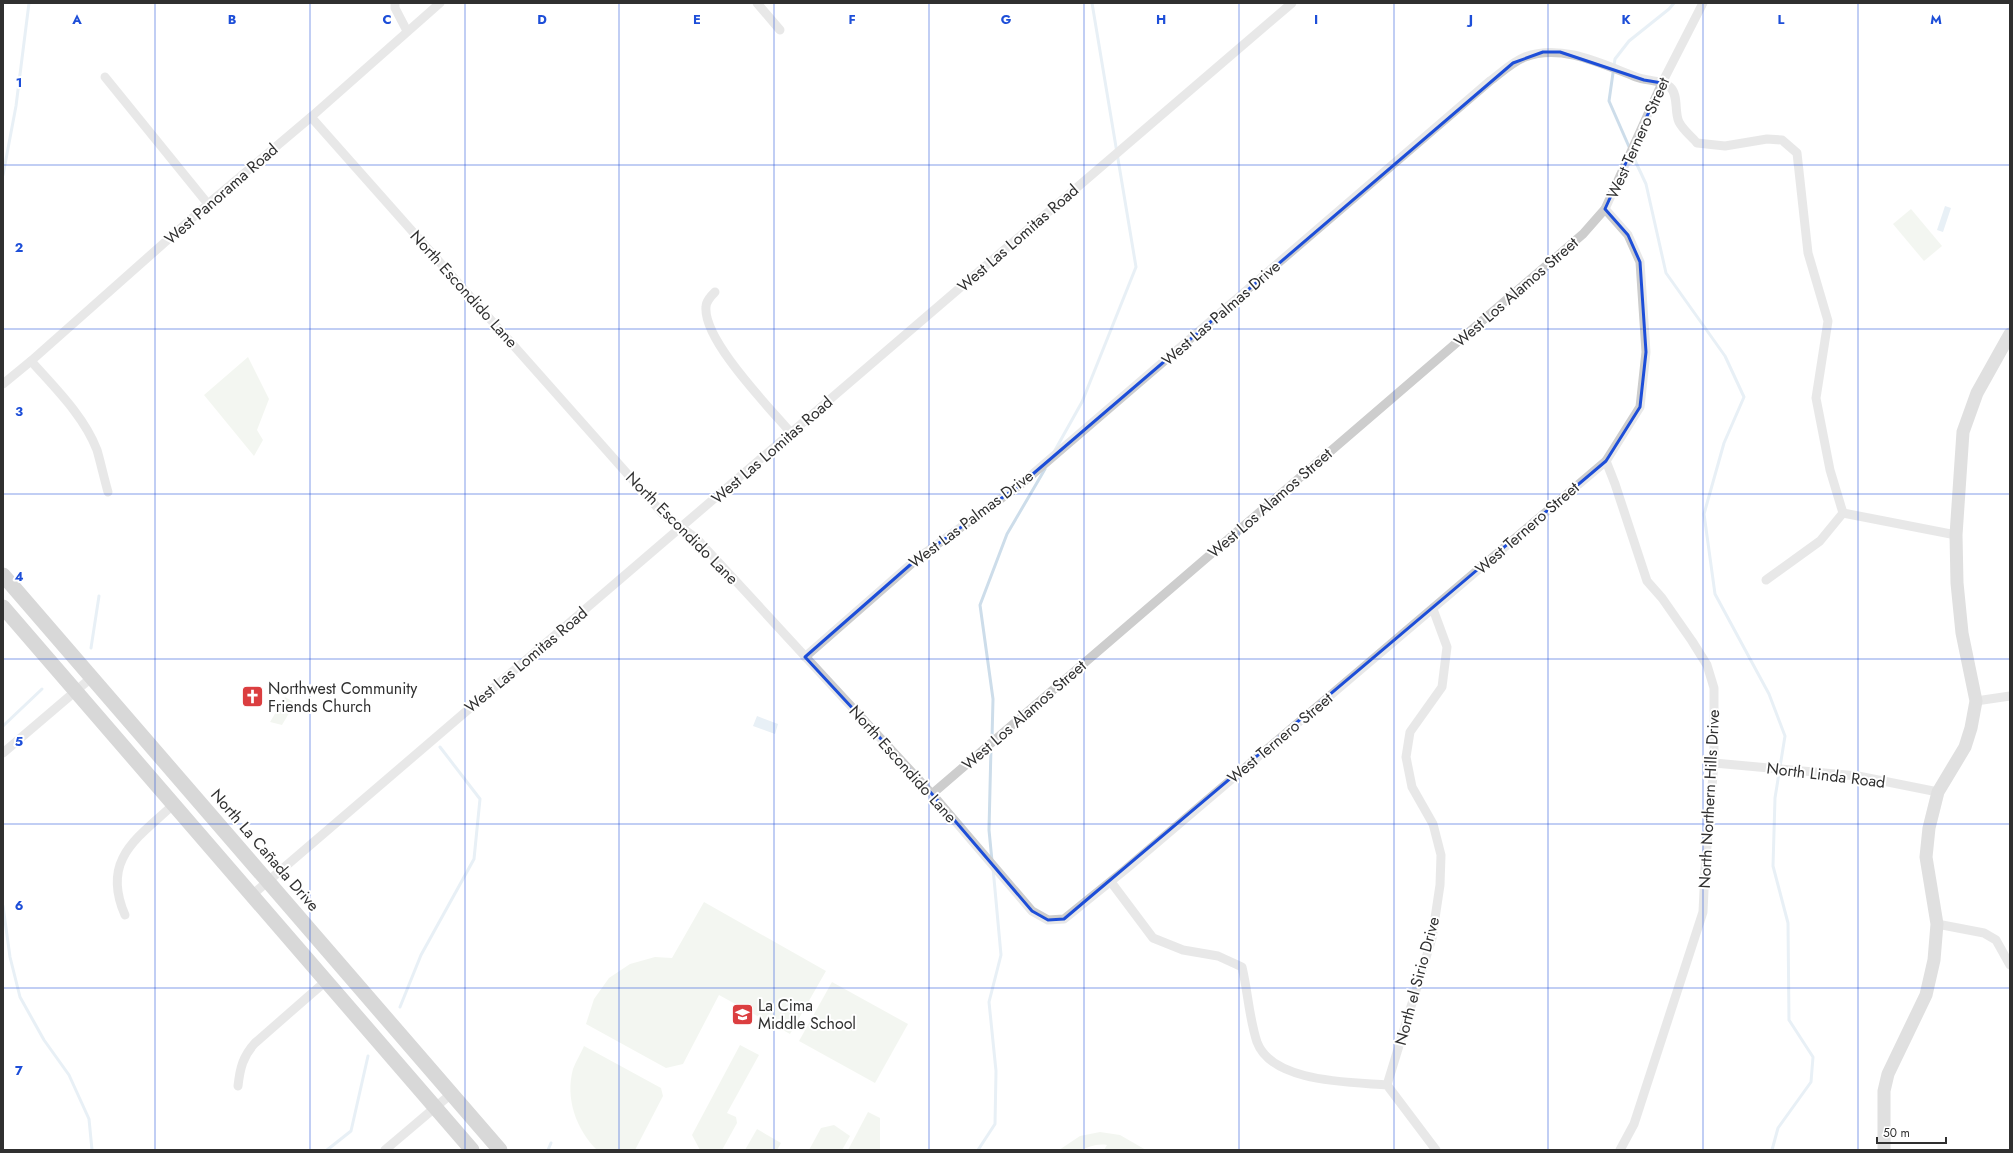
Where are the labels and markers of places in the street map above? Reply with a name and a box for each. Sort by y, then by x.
place label: Northwest Community Friends Church [268,677,418,718]
church icon: Northwest Community Friends Church [240,684,266,710]
place label: La Cima Middle School [758,994,856,1035]
school or university icon: La Cima Middle School [729,1001,755,1027]

